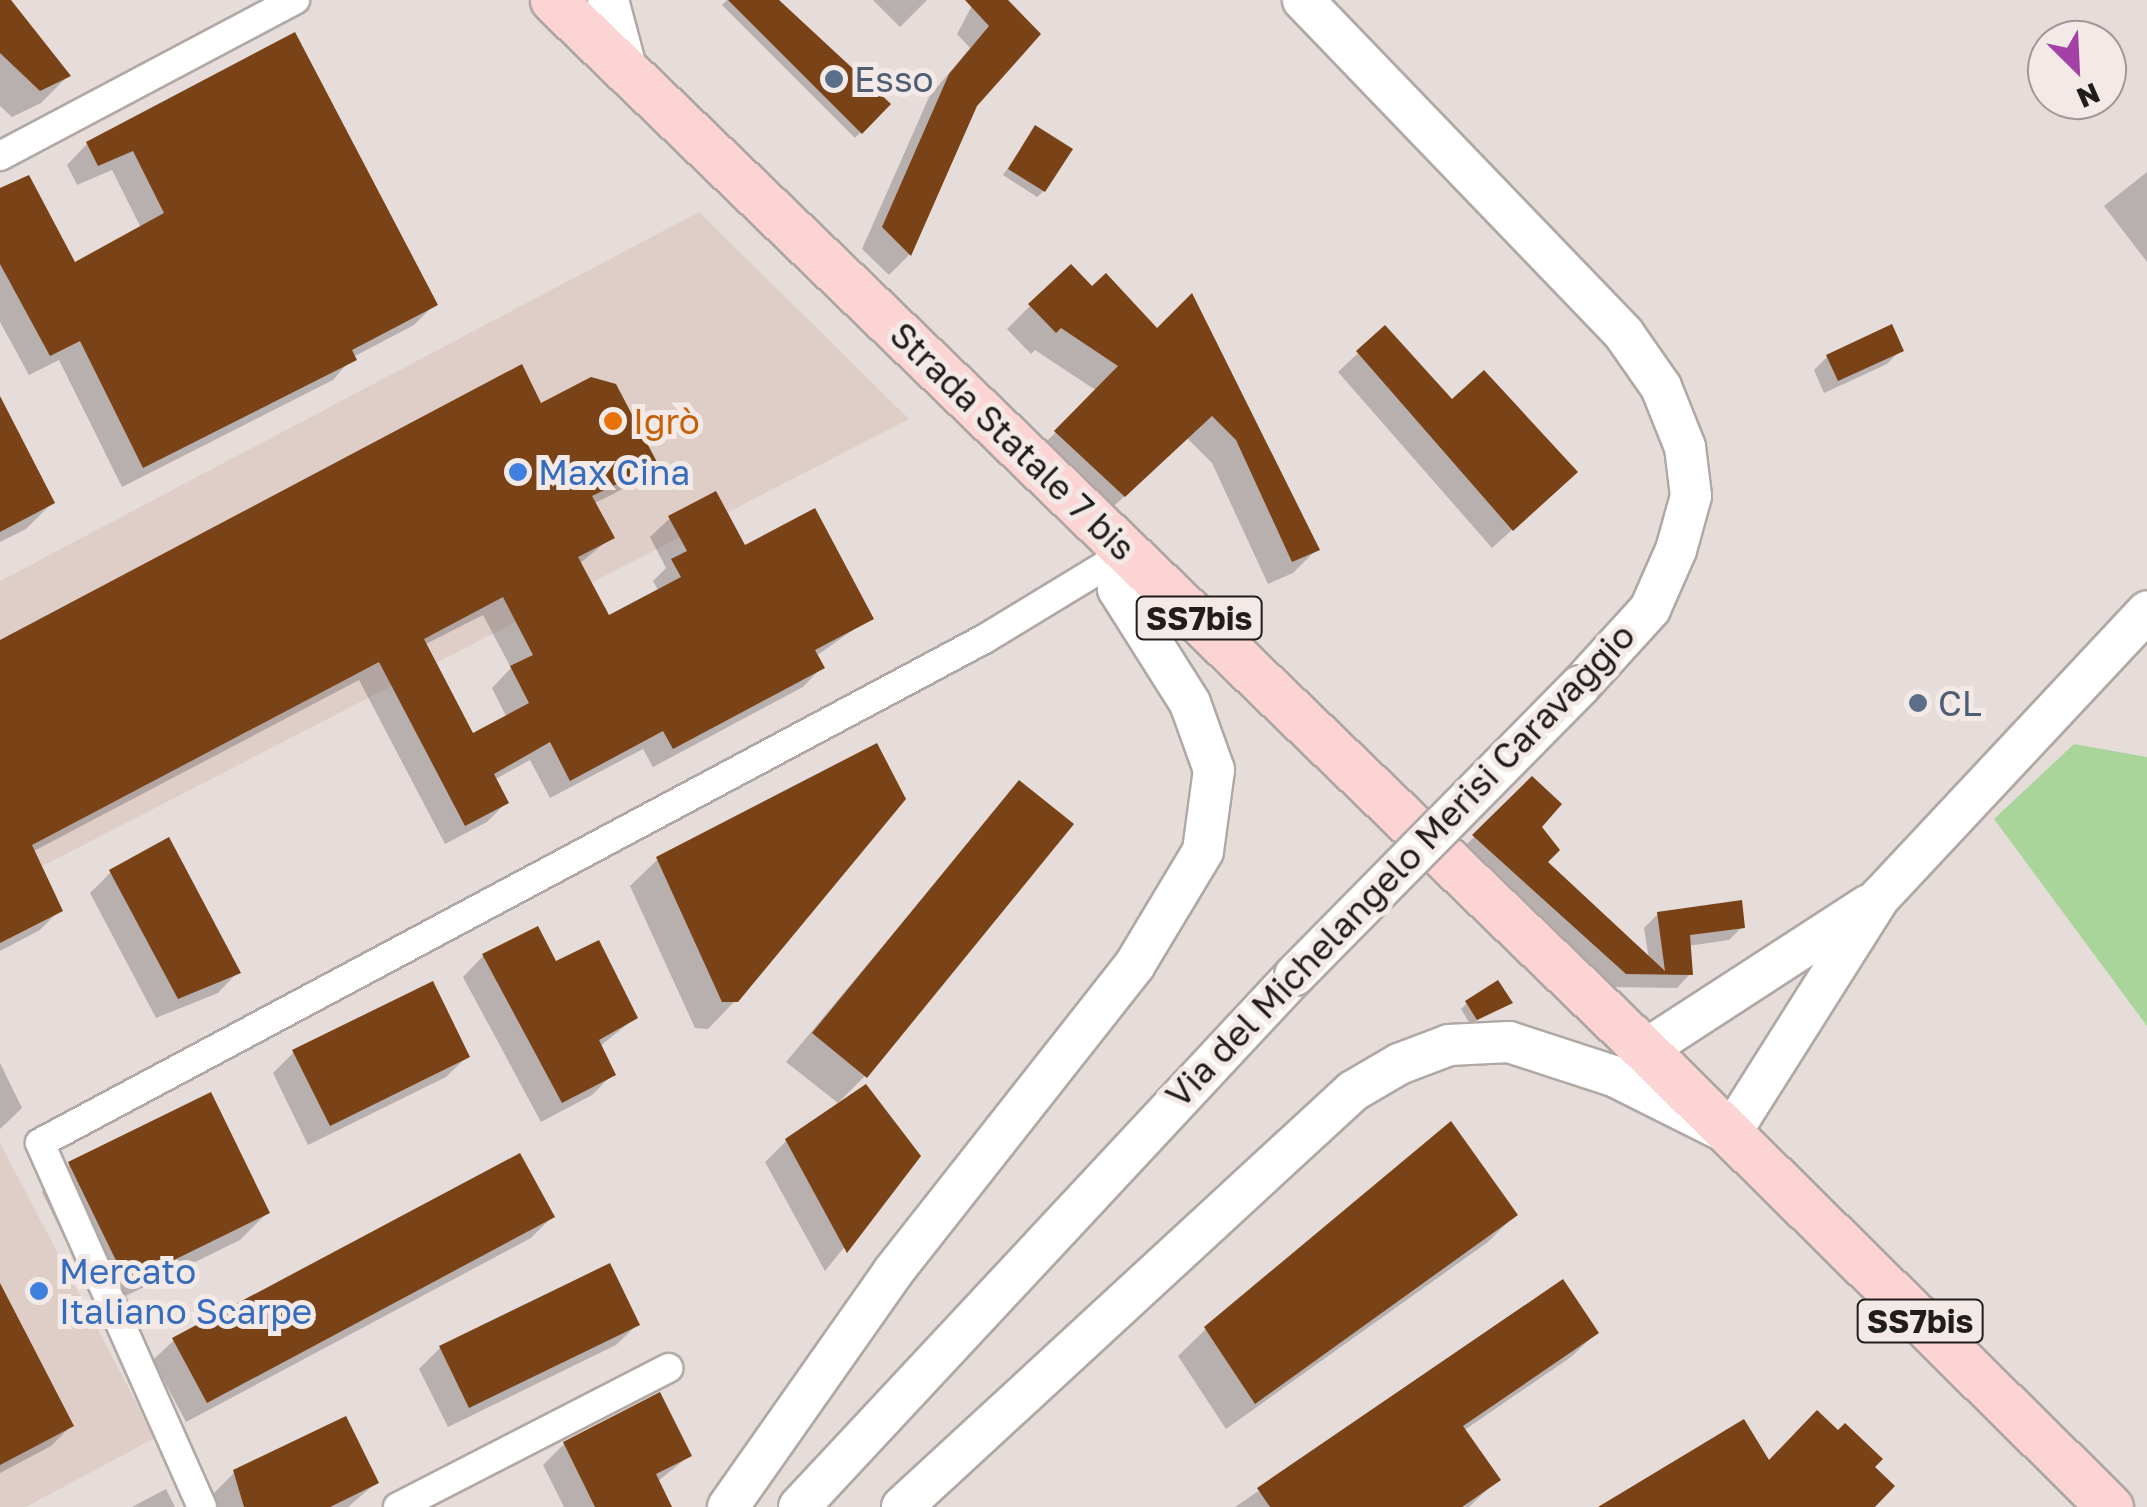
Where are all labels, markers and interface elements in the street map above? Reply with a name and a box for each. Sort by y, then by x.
north arrow [2027,20,2127,120]
place label: Esso [854,58,933,100]
marker: Esso [823,68,845,90]
text: N [2072,77,2105,115]
street label: Strada Statale 7 bis [882,313,1144,569]
place label: Igrò [633,400,700,442]
marker: Igrò [602,410,624,432]
place label: Max Cina [538,451,690,493]
marker: Max Cina [507,461,529,483]
road number: SS7bis [1134,591,1264,645]
street label: Via del Michelangelo Merisi Caravaggio [1157,614,1643,1116]
place label: CL [1938,682,1982,724]
marker: CL [1907,692,1929,714]
place label: Mercato Italiano Scarpe [59,1250,312,1332]
marker: Mercato Italiano Scarpe [28,1280,50,1302]
road number: SS7bis [1855,1294,1985,1348]

